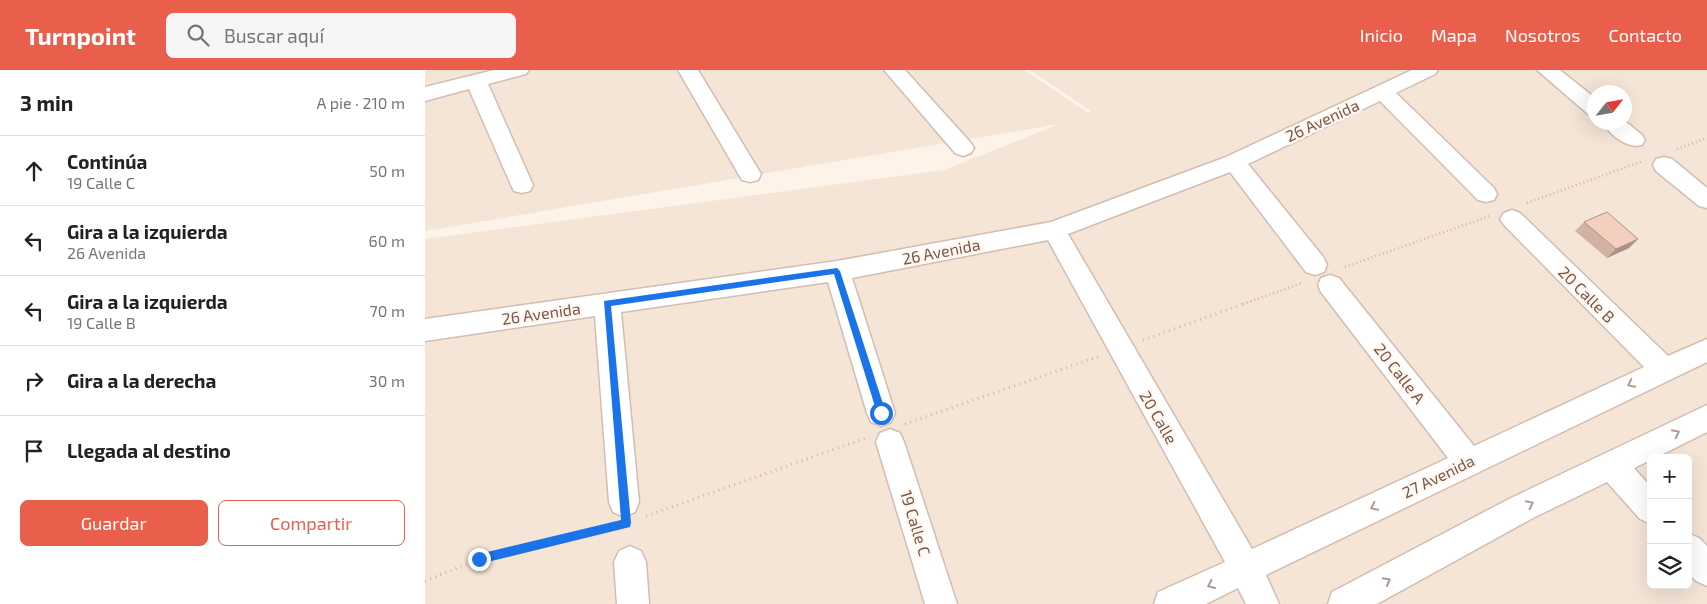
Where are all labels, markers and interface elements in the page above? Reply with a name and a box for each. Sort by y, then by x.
search box [166,13,516,58]
text: Turnpoint [25,21,136,50]
icon: search [184,21,212,49]
text: Buscar aquí [224,24,324,47]
text: Inicio [1360,24,1403,46]
text: Mapa [1431,24,1477,46]
text: Nosotros [1505,24,1580,46]
text: Contacto [1608,24,1682,46]
north arrow [1587,85,1632,130]
text: 3 min [20,90,73,115]
text: A pie · 210 m [317,93,405,112]
street label: 26 Avenida [1282,95,1362,145]
text: Continúa [67,150,147,173]
icon: ahead [20,157,48,185]
text: 50 m [369,161,405,180]
text: 19 Calle C [67,173,135,192]
text: Gira a la izquierda [67,220,228,243]
icon: left [20,227,48,255]
text: 60 m [369,231,405,250]
street label: 26 Avenida [900,234,982,268]
text: 26 Avenida [67,243,146,262]
street label: 20 Calle B [1555,262,1619,326]
text: Gira a la izquierda [67,290,228,313]
icon: left [20,297,48,325]
street label: 26 Avenida [500,298,582,328]
text: 70 m [370,301,405,320]
text: 19 Calle B [67,313,136,332]
street label: 20 Calle A [1371,339,1429,407]
icon: right [20,367,48,395]
text: Gira a la derecha [67,369,216,392]
text: 30 m [369,371,405,390]
one-way arrow [1627,378,1636,389]
street label: 20 Calle [1136,387,1182,447]
route start [870,402,893,425]
one-way arrow [1671,429,1680,440]
icon: arrive [20,437,48,465]
text: Llegada al destino [67,439,231,462]
street label: 27 Avenida [1399,450,1477,502]
map controls [1647,454,1692,589]
button: + [1647,454,1692,499]
street label: 19 Calle C [897,488,935,558]
button: − [1647,499,1692,544]
button: Guardar [20,500,208,546]
button: Compartir [218,500,405,546]
one-way arrow [1525,500,1534,510]
one-way arrow [1370,501,1379,512]
button: layers [1647,544,1692,589]
route end [468,548,491,571]
one-way arrow [1381,577,1390,587]
one-way arrow [1207,578,1216,589]

